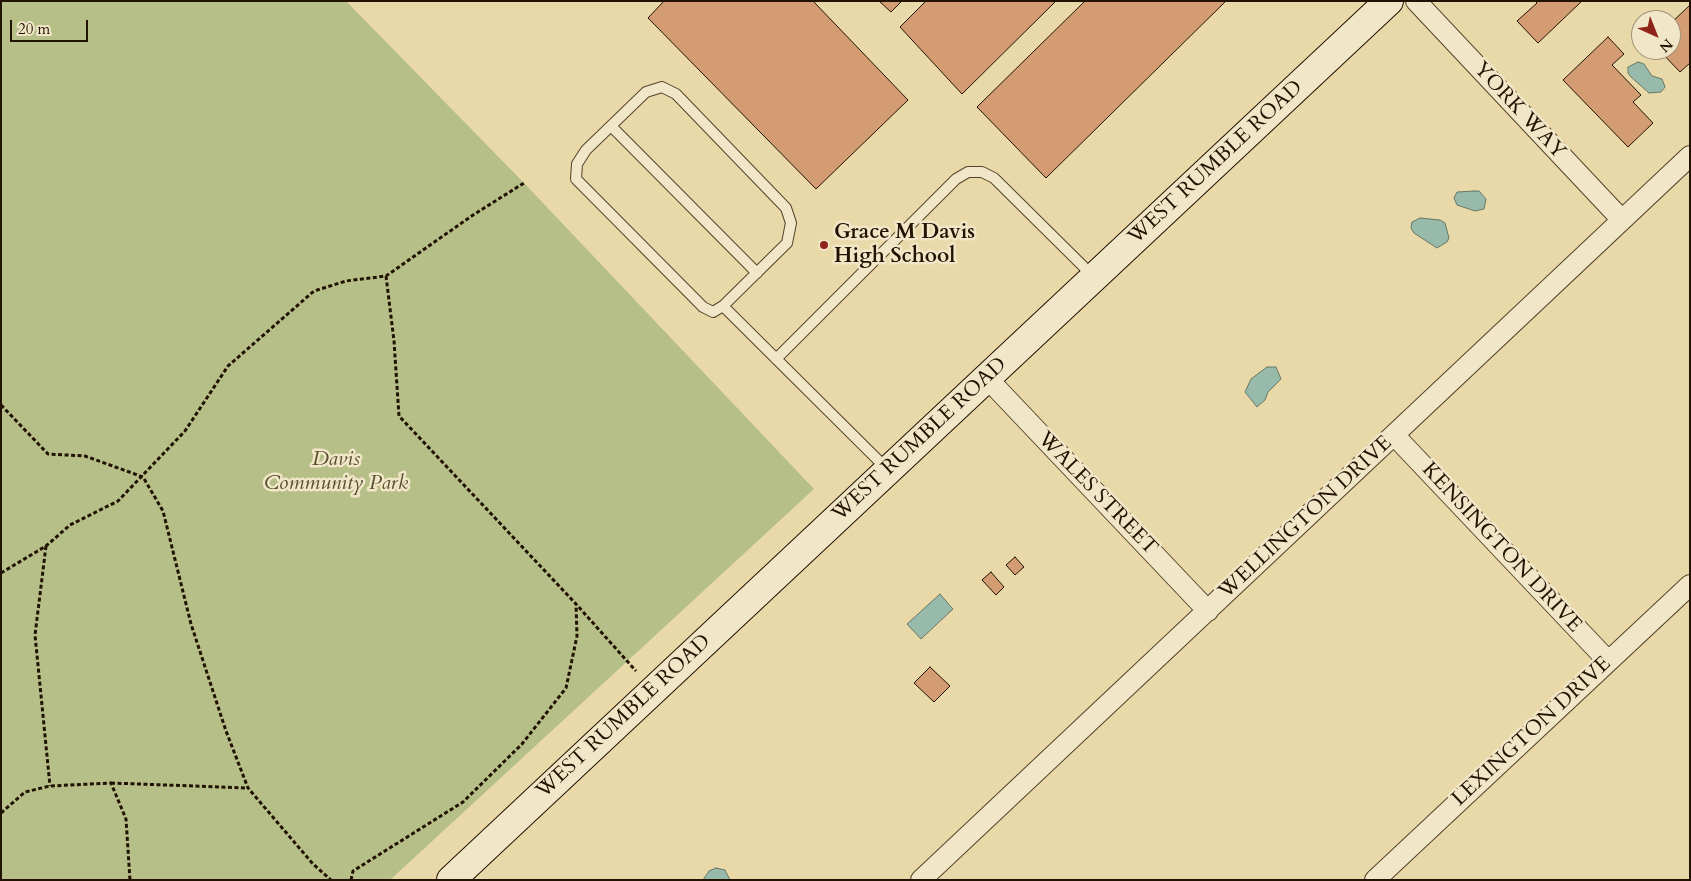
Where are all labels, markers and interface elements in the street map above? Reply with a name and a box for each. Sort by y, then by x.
scale bar [12,10,90,42]
north arrow [1631,10,1681,60]
text: 20 m [18,19,50,39]
text: N [1655,34,1677,56]
street label: YORK WAY [1468,57,1570,165]
street label: WEST RUMBLE ROAD [1123,76,1309,250]
place label: Grace M Davis High School [834,220,975,270]
marker: Grace M Davis High School [818,239,830,251]
street label: WEST RUMBLE ROAD [827,353,1013,527]
street label: WALES STREET [1032,427,1162,561]
street label: WELLINGTON DRIVE [1214,431,1398,605]
park label: Davis Community Park [264,447,408,497]
street label: KENSINGTON DRIVE [1416,458,1586,638]
street label: WEST RUMBLE ROAD [531,630,717,804]
street label: LEXINGTON DRIVE [1447,652,1617,812]

